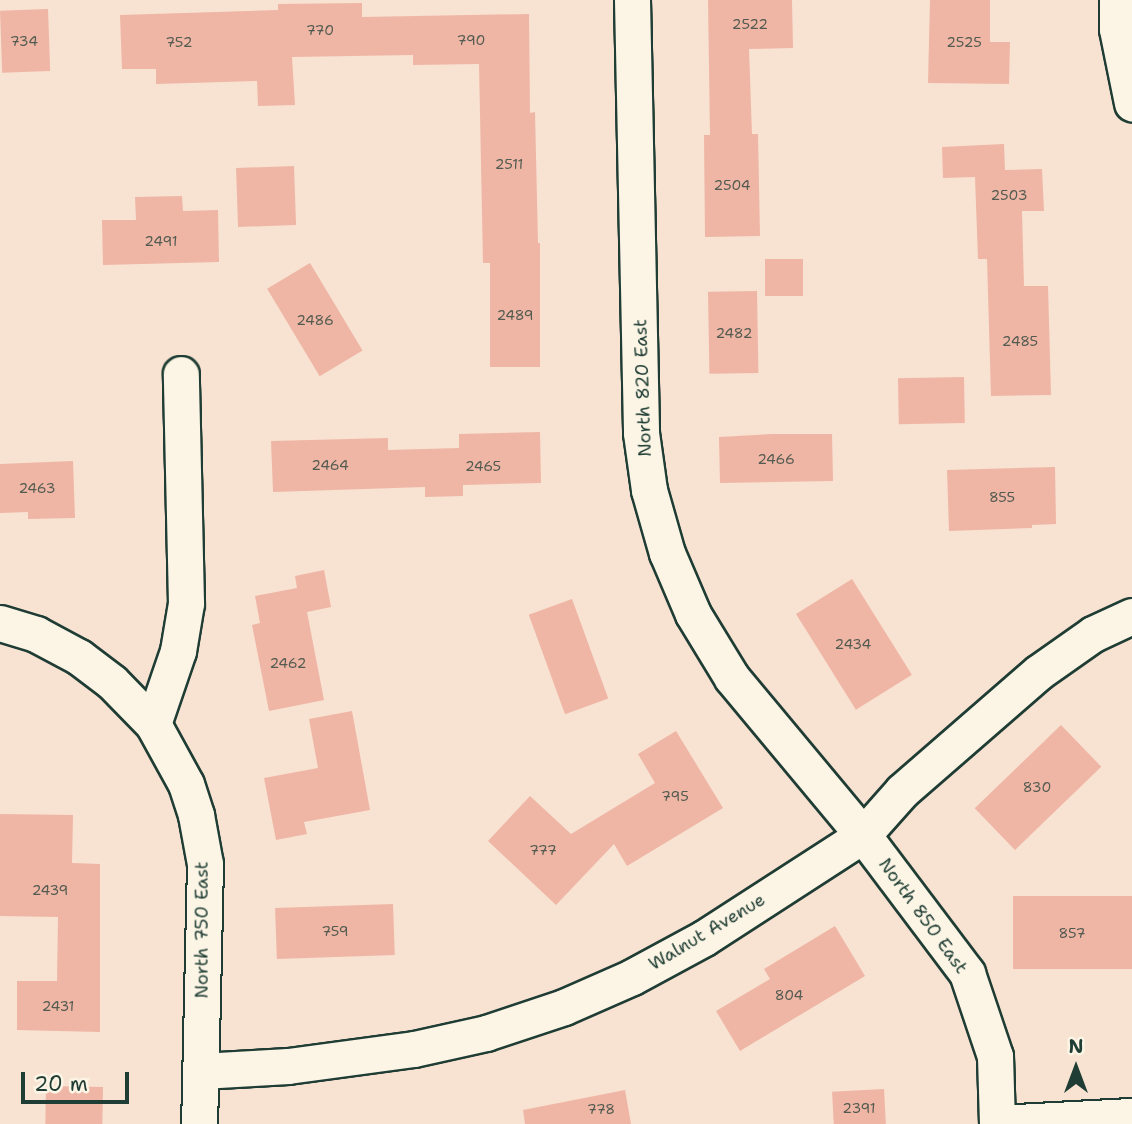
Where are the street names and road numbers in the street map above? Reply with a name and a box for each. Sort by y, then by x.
street label: North 820 East [630,319,656,457]
street label: North 850 East [874,854,972,978]
street label: North 750 East [191,861,213,999]
street label: Walnut Avenue [645,889,769,975]

